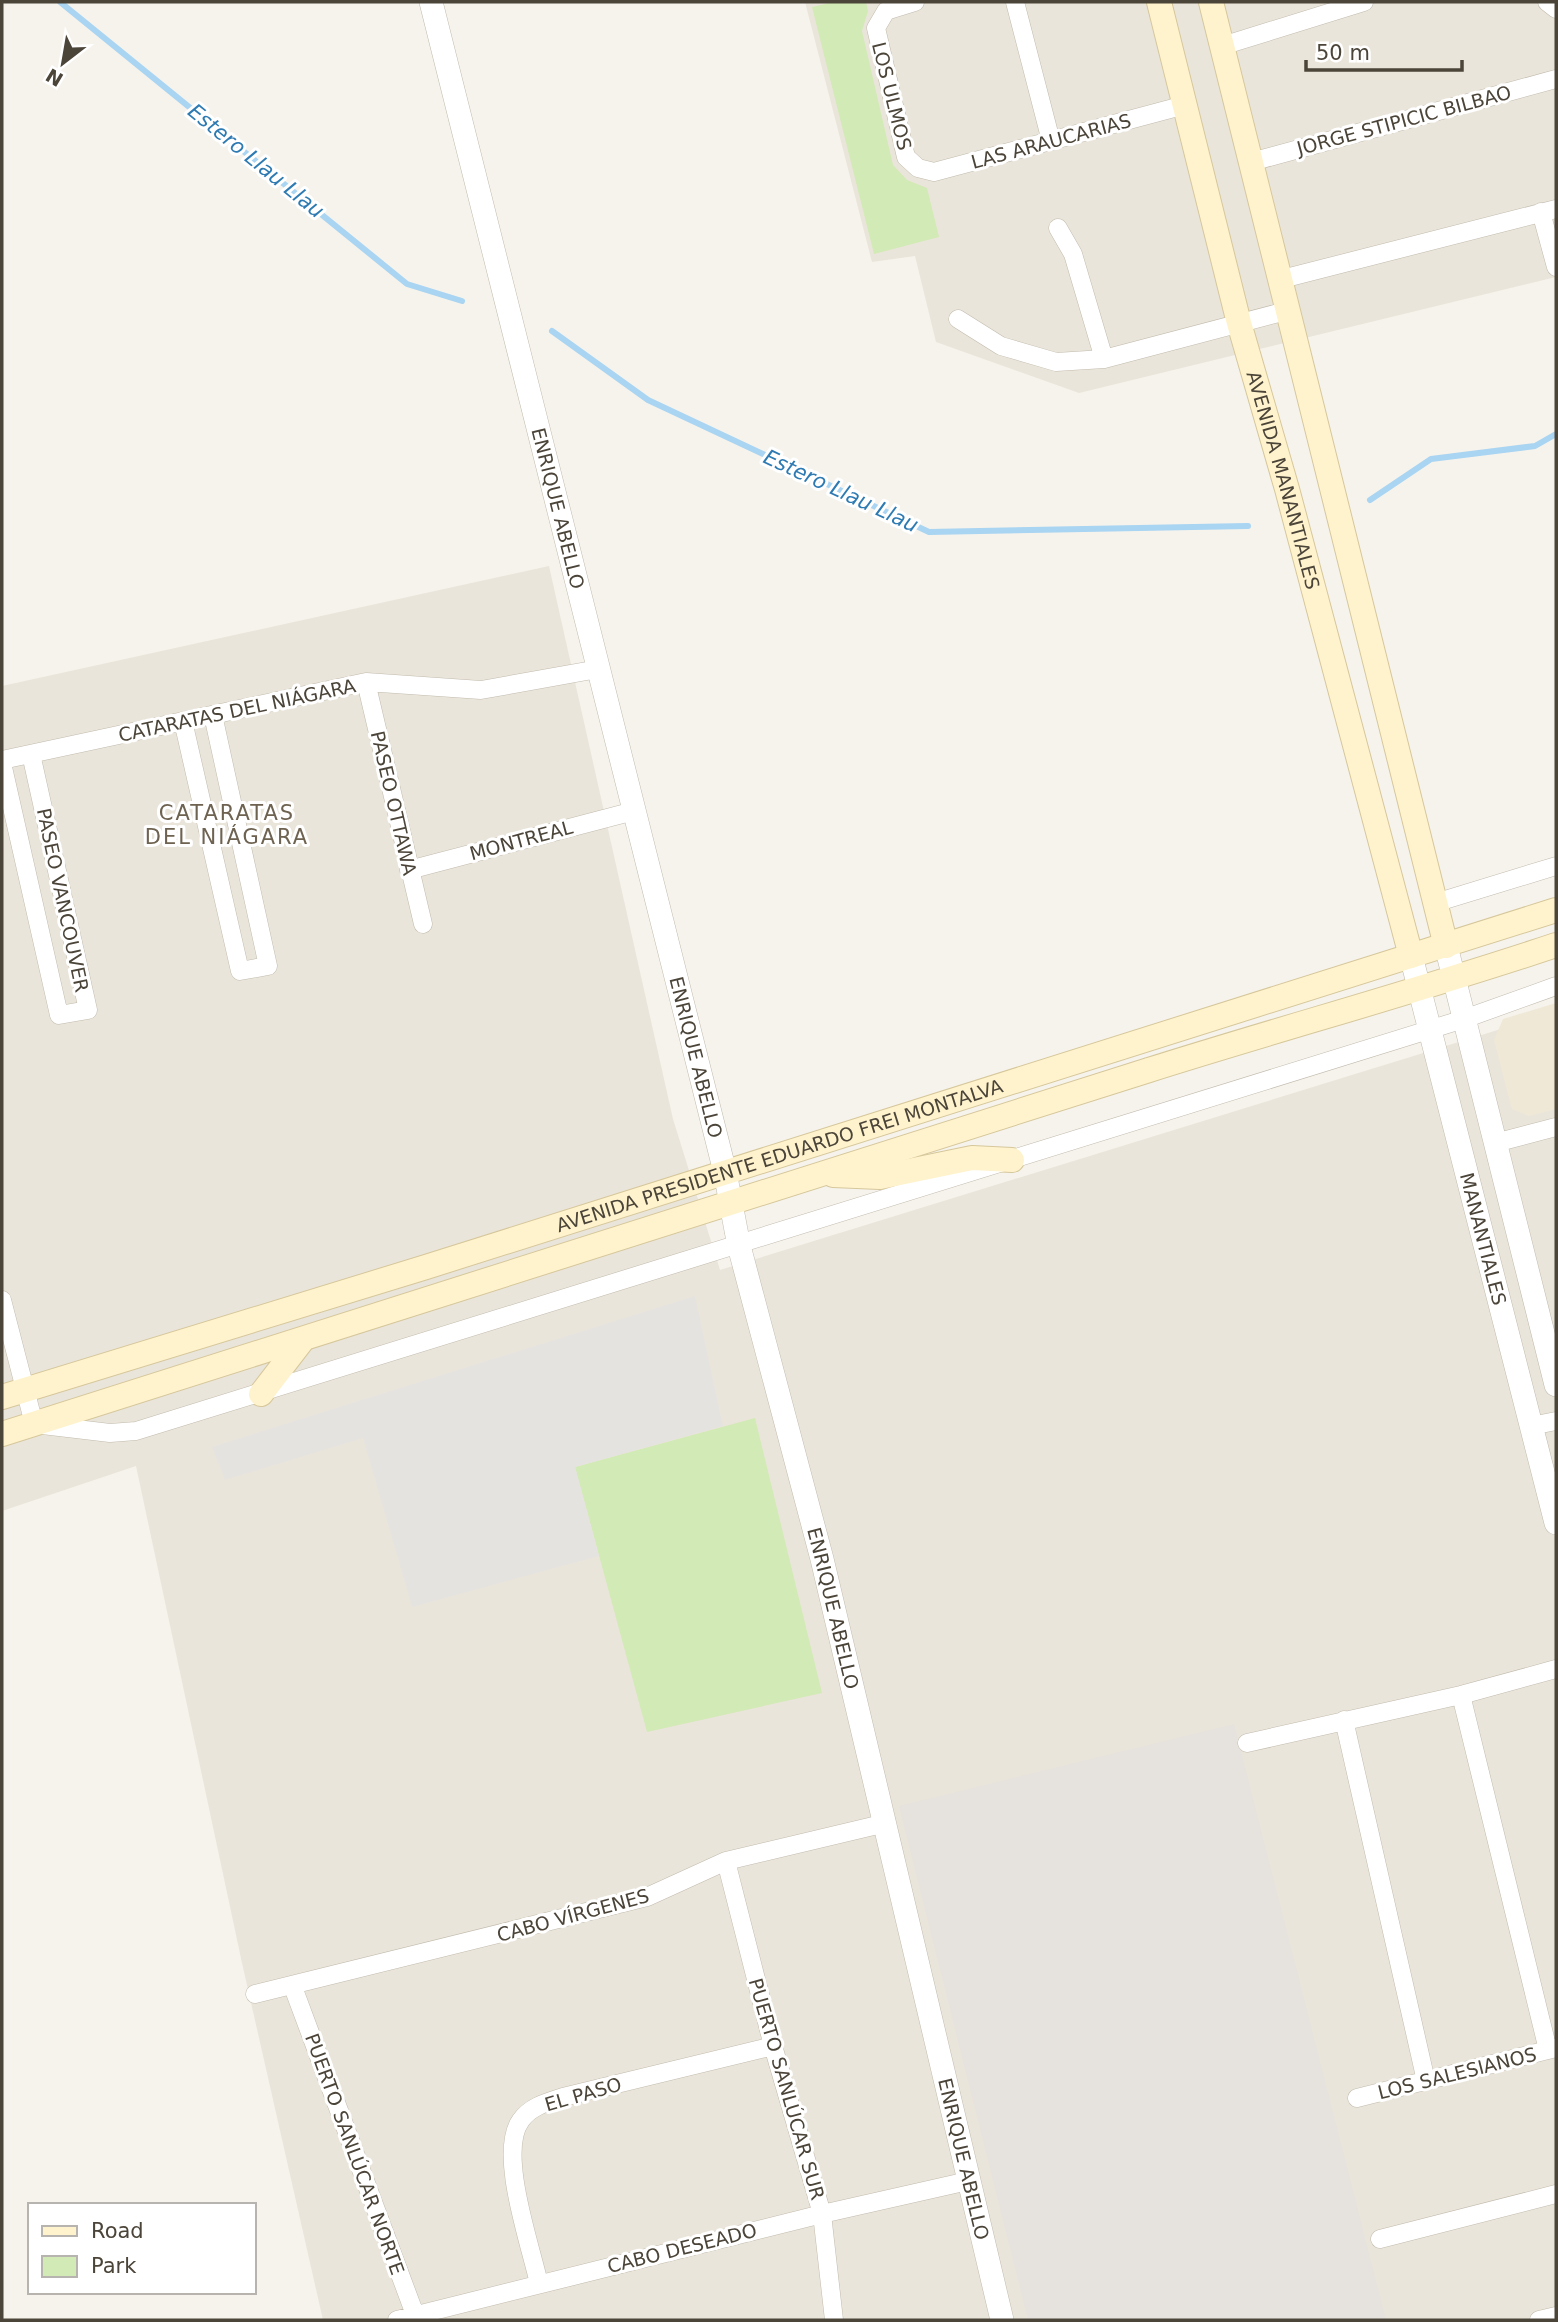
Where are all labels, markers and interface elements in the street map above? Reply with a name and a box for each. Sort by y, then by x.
north arrow [28,28,98,98]
scale bar [1306,28,1462,72]
street label: LOS ULMOS [868,40,916,152]
text: 50 m [1316,41,1370,65]
text: N [42,64,67,91]
street label: JORGE STIPICIC BILBAO [1293,81,1514,159]
water label: Estero Llau Llau [183,99,329,223]
street label: LAS ARAUCARIAS [969,109,1133,173]
street label: AVENIDA MANANTIALES [1242,368,1324,592]
street label: ENRIQUE ABELLO [527,425,589,591]
water label: Estero Llau Llau [760,445,922,537]
street label: CATARATAS DEL NIÁGARA [116,674,358,746]
street label: PASEO OTTAWA [367,729,421,877]
district label: CATARATAS DEL NIÁGARA [145,801,309,849]
street label: PASEO VANCOUVER [33,806,93,994]
street label: MONTREAL [467,816,575,864]
street label: ENRIQUE ABELLO [665,974,727,1140]
street label: AVENIDA PRESIDENTE EDUARDO FREI MONTALVA [553,1075,1005,1236]
street label: MANANTIALES [1456,1170,1511,1307]
street label: ENRIQUE ABELLO [803,1525,863,1691]
street label: CABO VÍRGENES [494,1884,652,1946]
street label: PUERTO SANLÚCAR SUR [745,1975,830,2202]
street label: PUERTO SANLÚCAR NORTE [301,2030,410,2278]
street label: LOS SALESIANOS [1375,2043,1539,2103]
street label: EL PASO [542,2073,624,2115]
street label: ENRIQUE ABELLO [934,2076,994,2242]
legend [28,2203,256,2294]
text: Road [91,2219,144,2243]
street label: CABO DESEADO [605,2219,759,2277]
text: Park [91,2254,137,2278]

